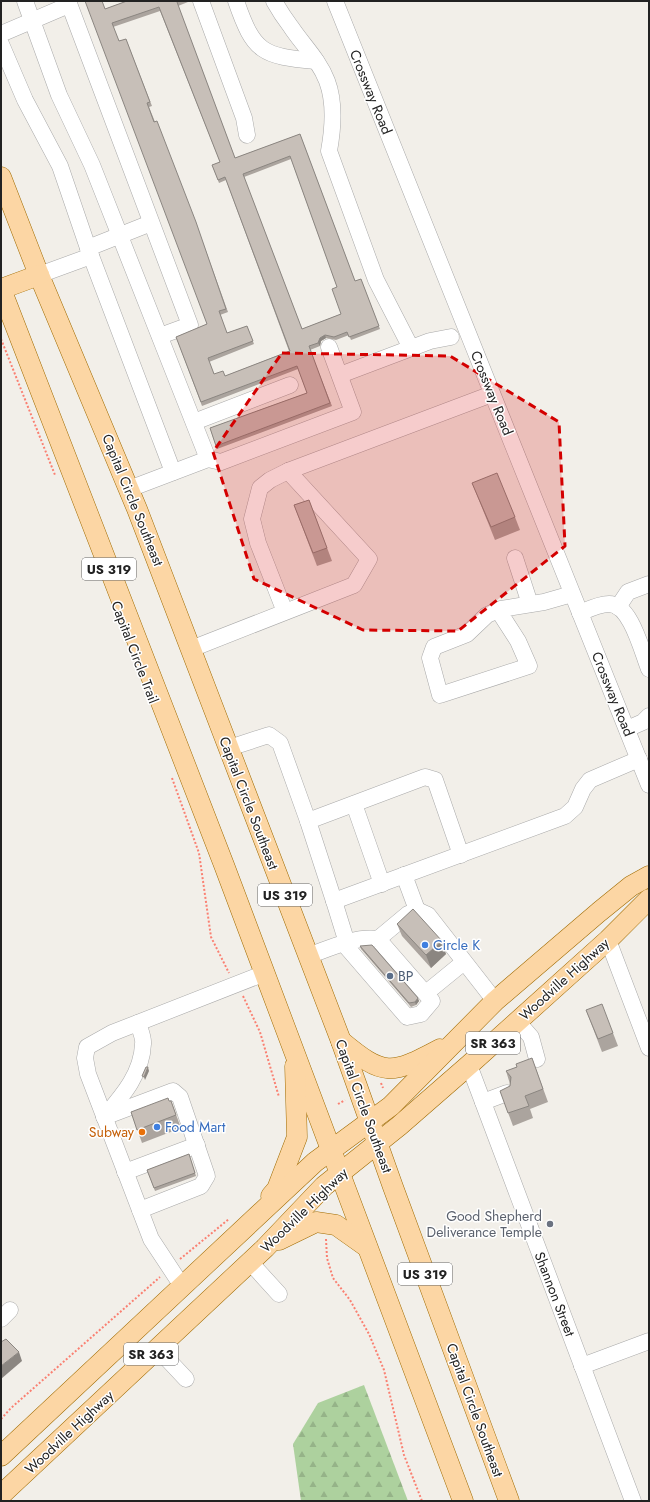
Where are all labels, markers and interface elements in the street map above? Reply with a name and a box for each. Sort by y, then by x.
street label: Crossway Road [345,47,397,137]
street label: Crossway Road [466,348,518,438]
street label: Capital Circle Southeast [97,431,169,570]
road number: US 319 [82,558,136,580]
street label: Capital Circle Trail [106,598,164,706]
street label: Crossway Road [587,649,639,739]
street label: Capital Circle Southeast [214,734,284,873]
road number: US 319 [258,884,312,906]
street label: Woodville Highway [515,933,614,1025]
place label: Circle K [433,935,480,955]
marker: Circle K [420,940,430,950]
place label: BP [398,966,414,986]
marker: BP [385,971,395,981]
road number: SR 363 [466,1032,520,1054]
street label: Capital Circle Southeast [331,1036,398,1176]
place label: Food Mart [165,1117,226,1137]
place label: Subway [89,1122,135,1142]
marker: Food Mart [152,1122,162,1132]
marker: Subway [137,1127,147,1137]
street label: Woodville Highway [256,1162,353,1257]
place label: Good Shepherd Deliverance Temple [427,1206,542,1242]
marker: Good Shepherd Deliverance Temple [545,1219,555,1229]
street label: Shannon Street [530,1249,581,1340]
road number: US 319 [398,1263,452,1285]
street label: Capital Circle Southeast [442,1340,509,1480]
road number: SR 363 [124,1343,178,1365]
street label: Woodville Highway [20,1385,118,1479]

